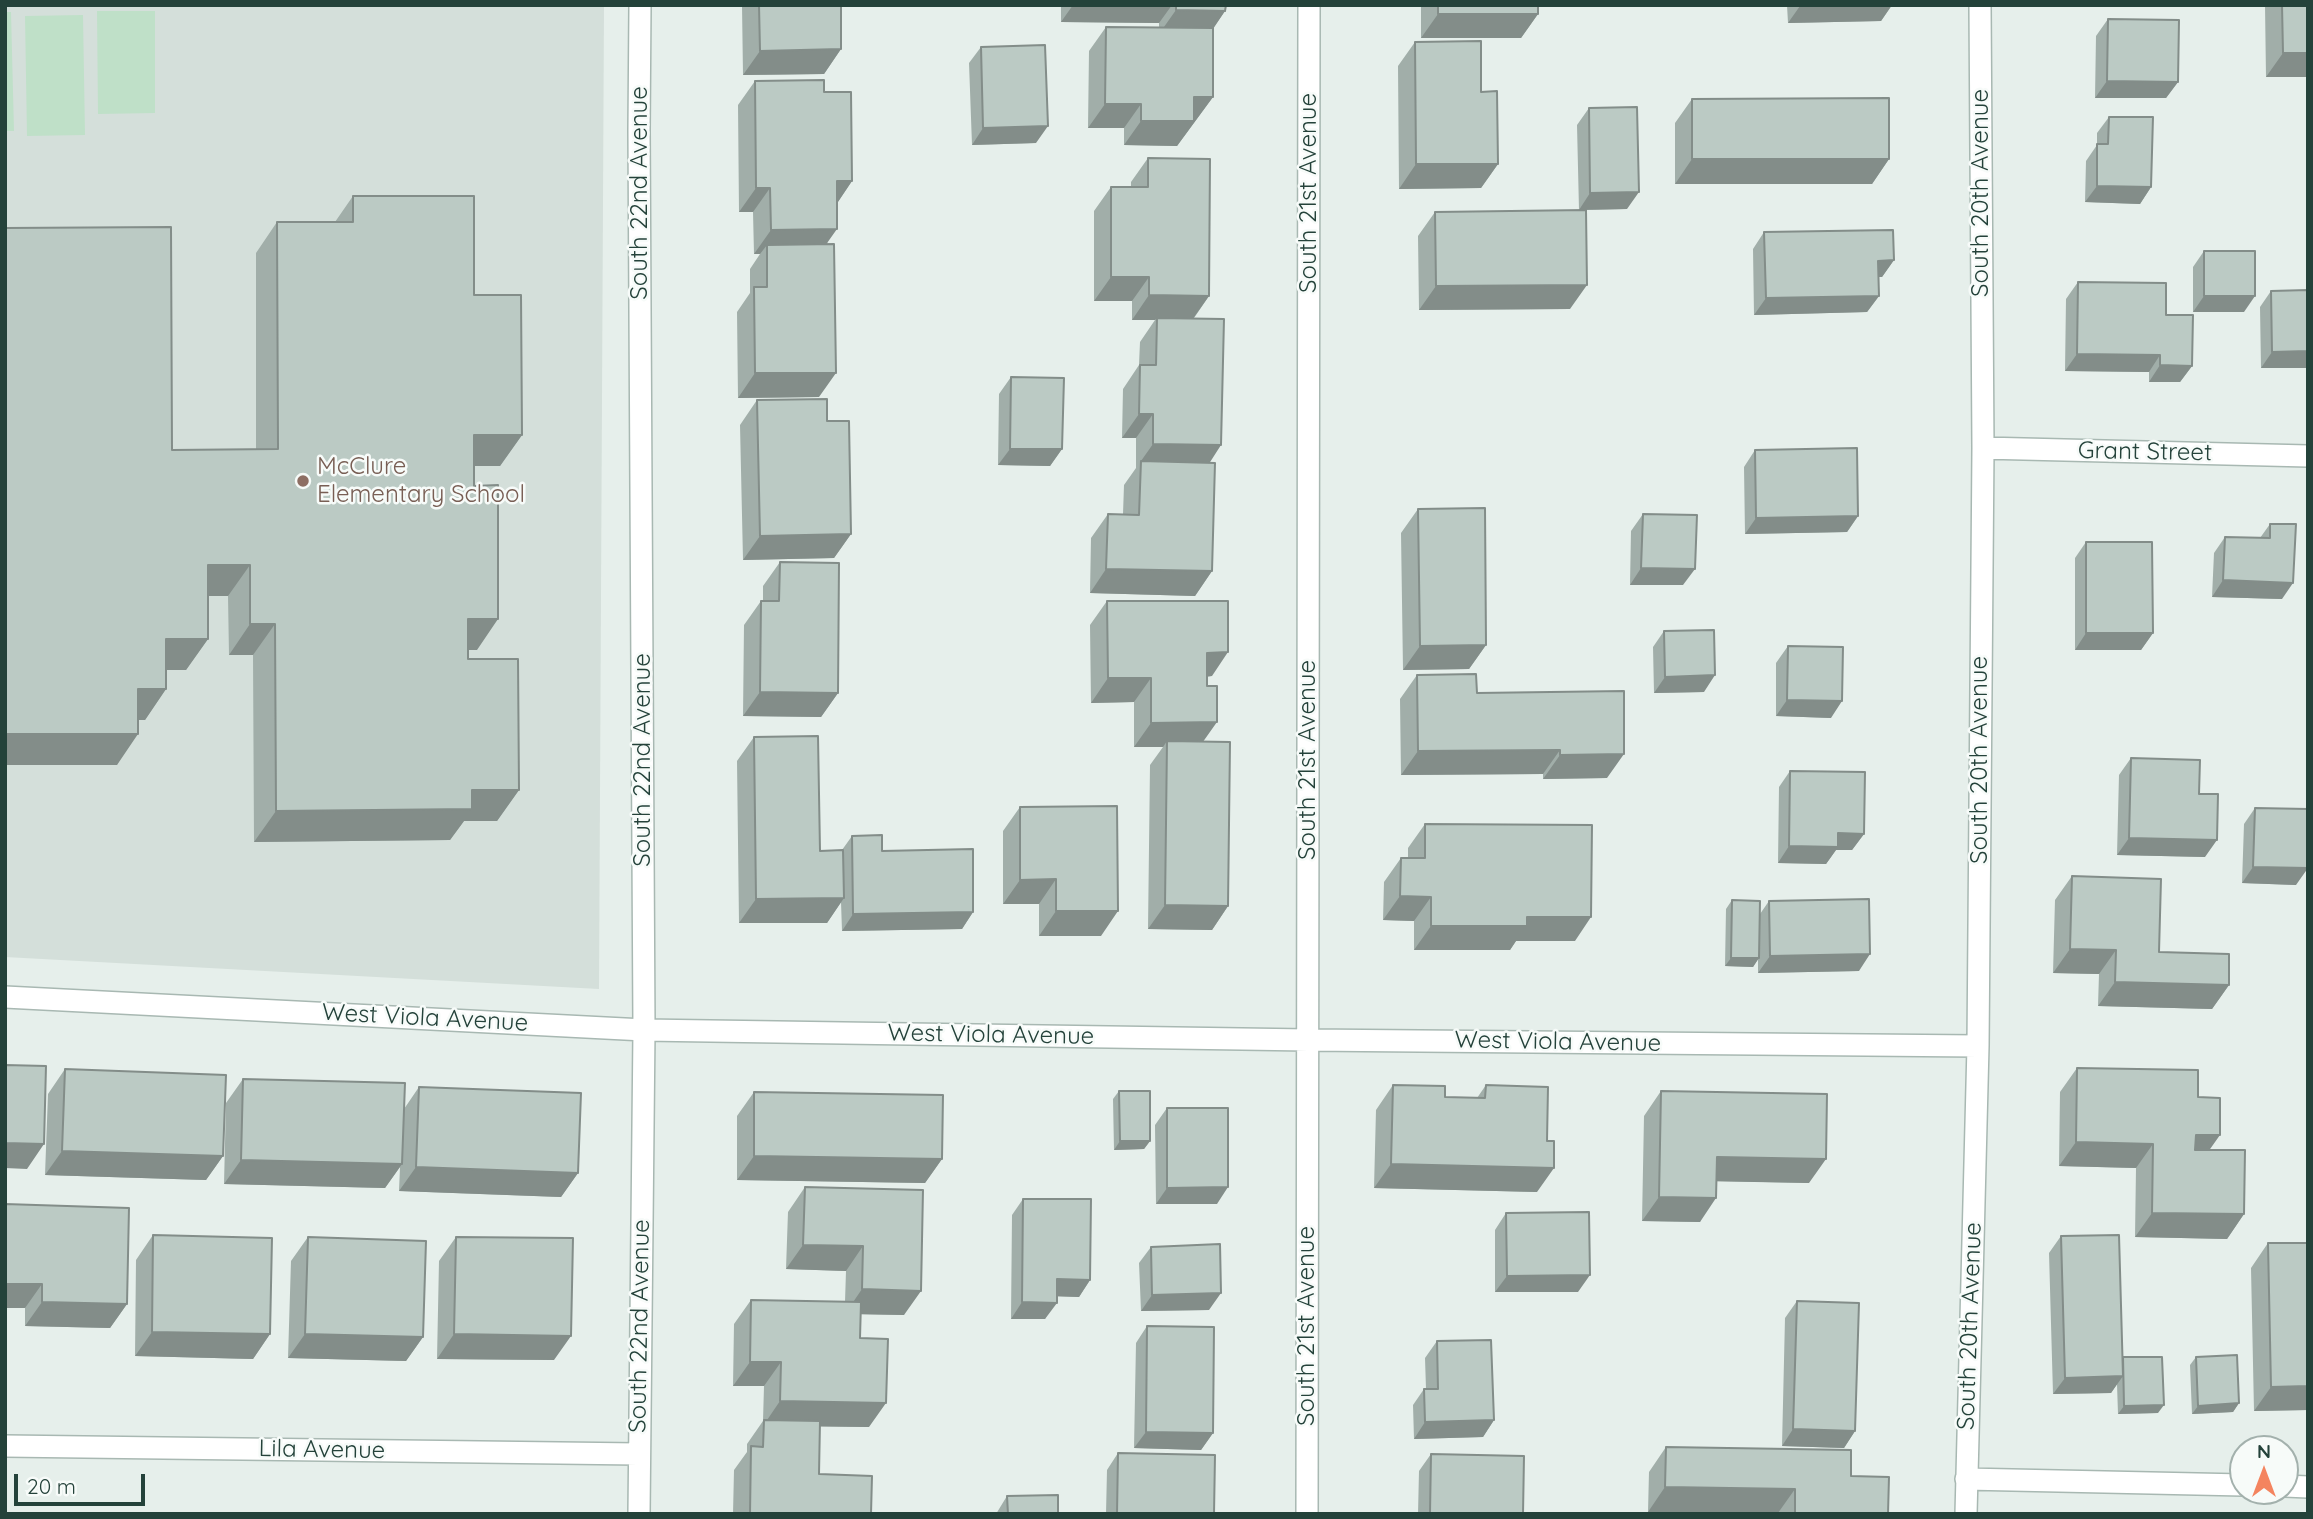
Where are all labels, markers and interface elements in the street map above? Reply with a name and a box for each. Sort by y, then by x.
street label: South 22nd Avenue [626,86,654,300]
street label: South 20th Avenue [1967,89,1995,297]
street label: South 21st Avenue [1295,93,1323,293]
street label: Grant Street [2078,436,2212,468]
place label: McClure Elementary School [317,453,525,509]
marker: McClure Elementary School [295,473,311,489]
street label: South 22nd Avenue [629,653,657,867]
street label: South 20th Avenue [1966,656,1994,864]
street label: South 21st Avenue [1294,660,1322,860]
street label: West Viola Avenue [321,998,529,1038]
street label: West Viola Avenue [887,1019,1095,1051]
street label: West Viola Avenue [1454,1026,1662,1058]
street label: South 22nd Avenue [624,1219,656,1433]
street label: South 20th Avenue [1952,1222,1988,1430]
street label: South 21st Avenue [1293,1226,1321,1426]
street label: Lila Avenue [258,1434,386,1466]
north arrow [2229,1435,2299,1505]
text: N [2257,1439,2271,1463]
scale bar [18,1460,149,1504]
text: 20 m [27,1473,76,1499]

